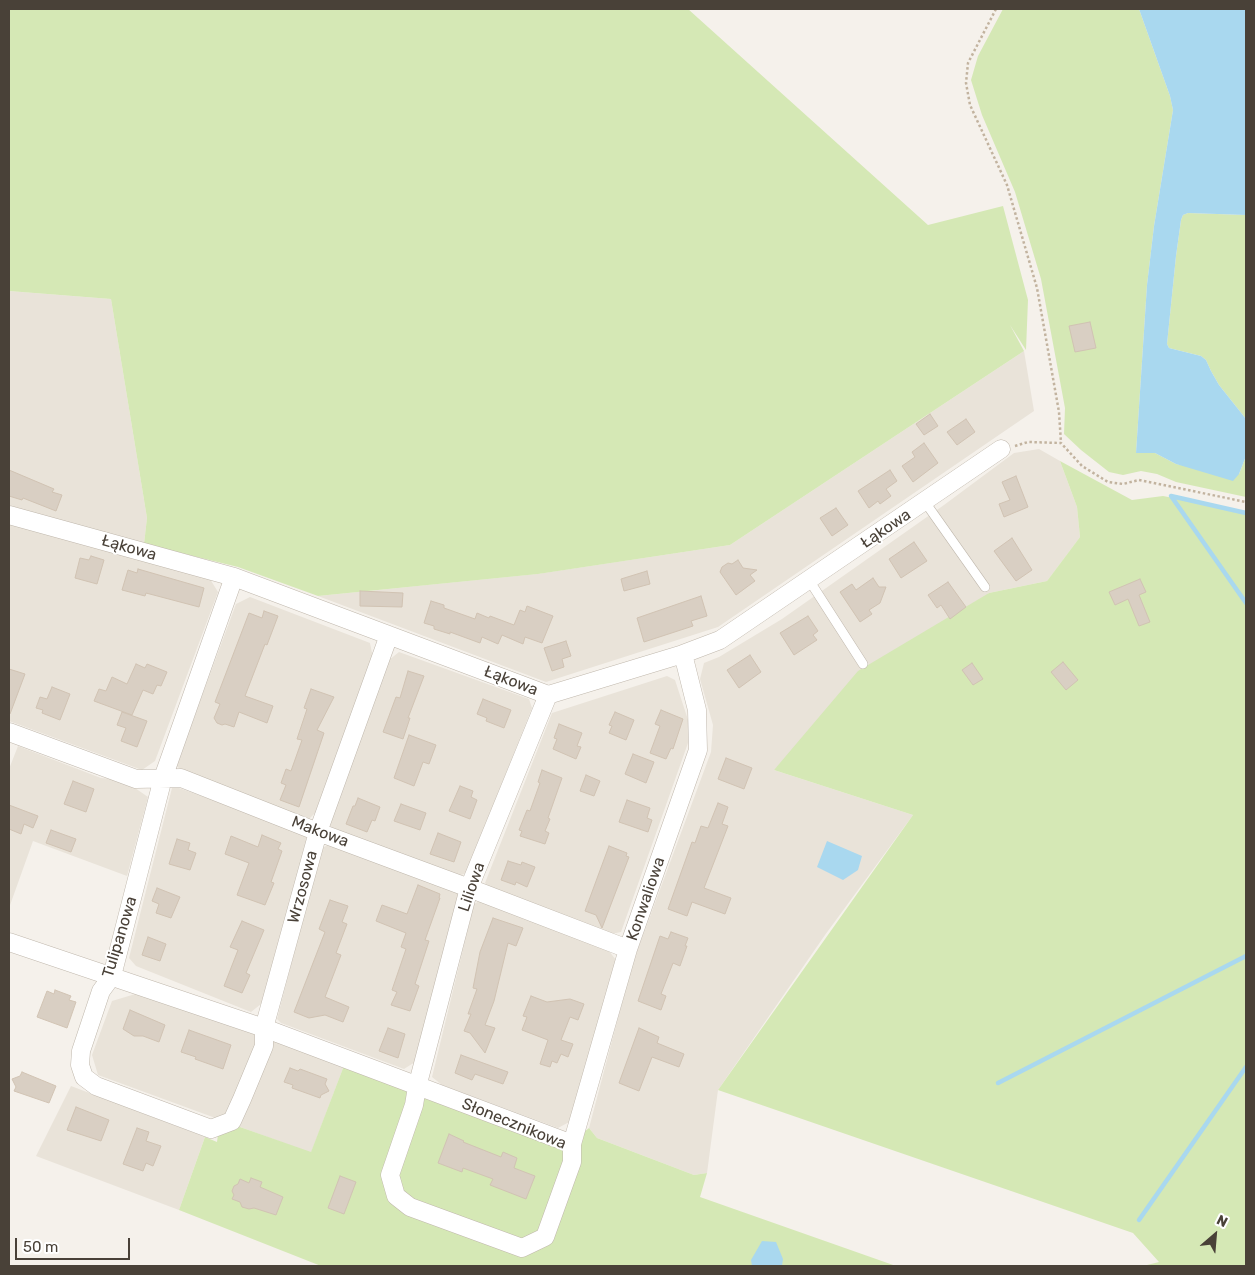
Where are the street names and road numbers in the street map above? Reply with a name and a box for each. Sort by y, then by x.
street label: Łąkowa [857,505,915,553]
street label: Łąkowa [99,531,159,565]
street label: Łąkowa [481,662,541,700]
street label: Makowa [289,812,351,852]
street label: Wrzosowa [284,849,322,925]
street label: Konwaliowa [623,855,669,943]
street label: Liliowa [455,860,489,914]
street label: Tulipanowa [99,894,141,980]
street label: Słonecznikowa [459,1094,569,1154]

